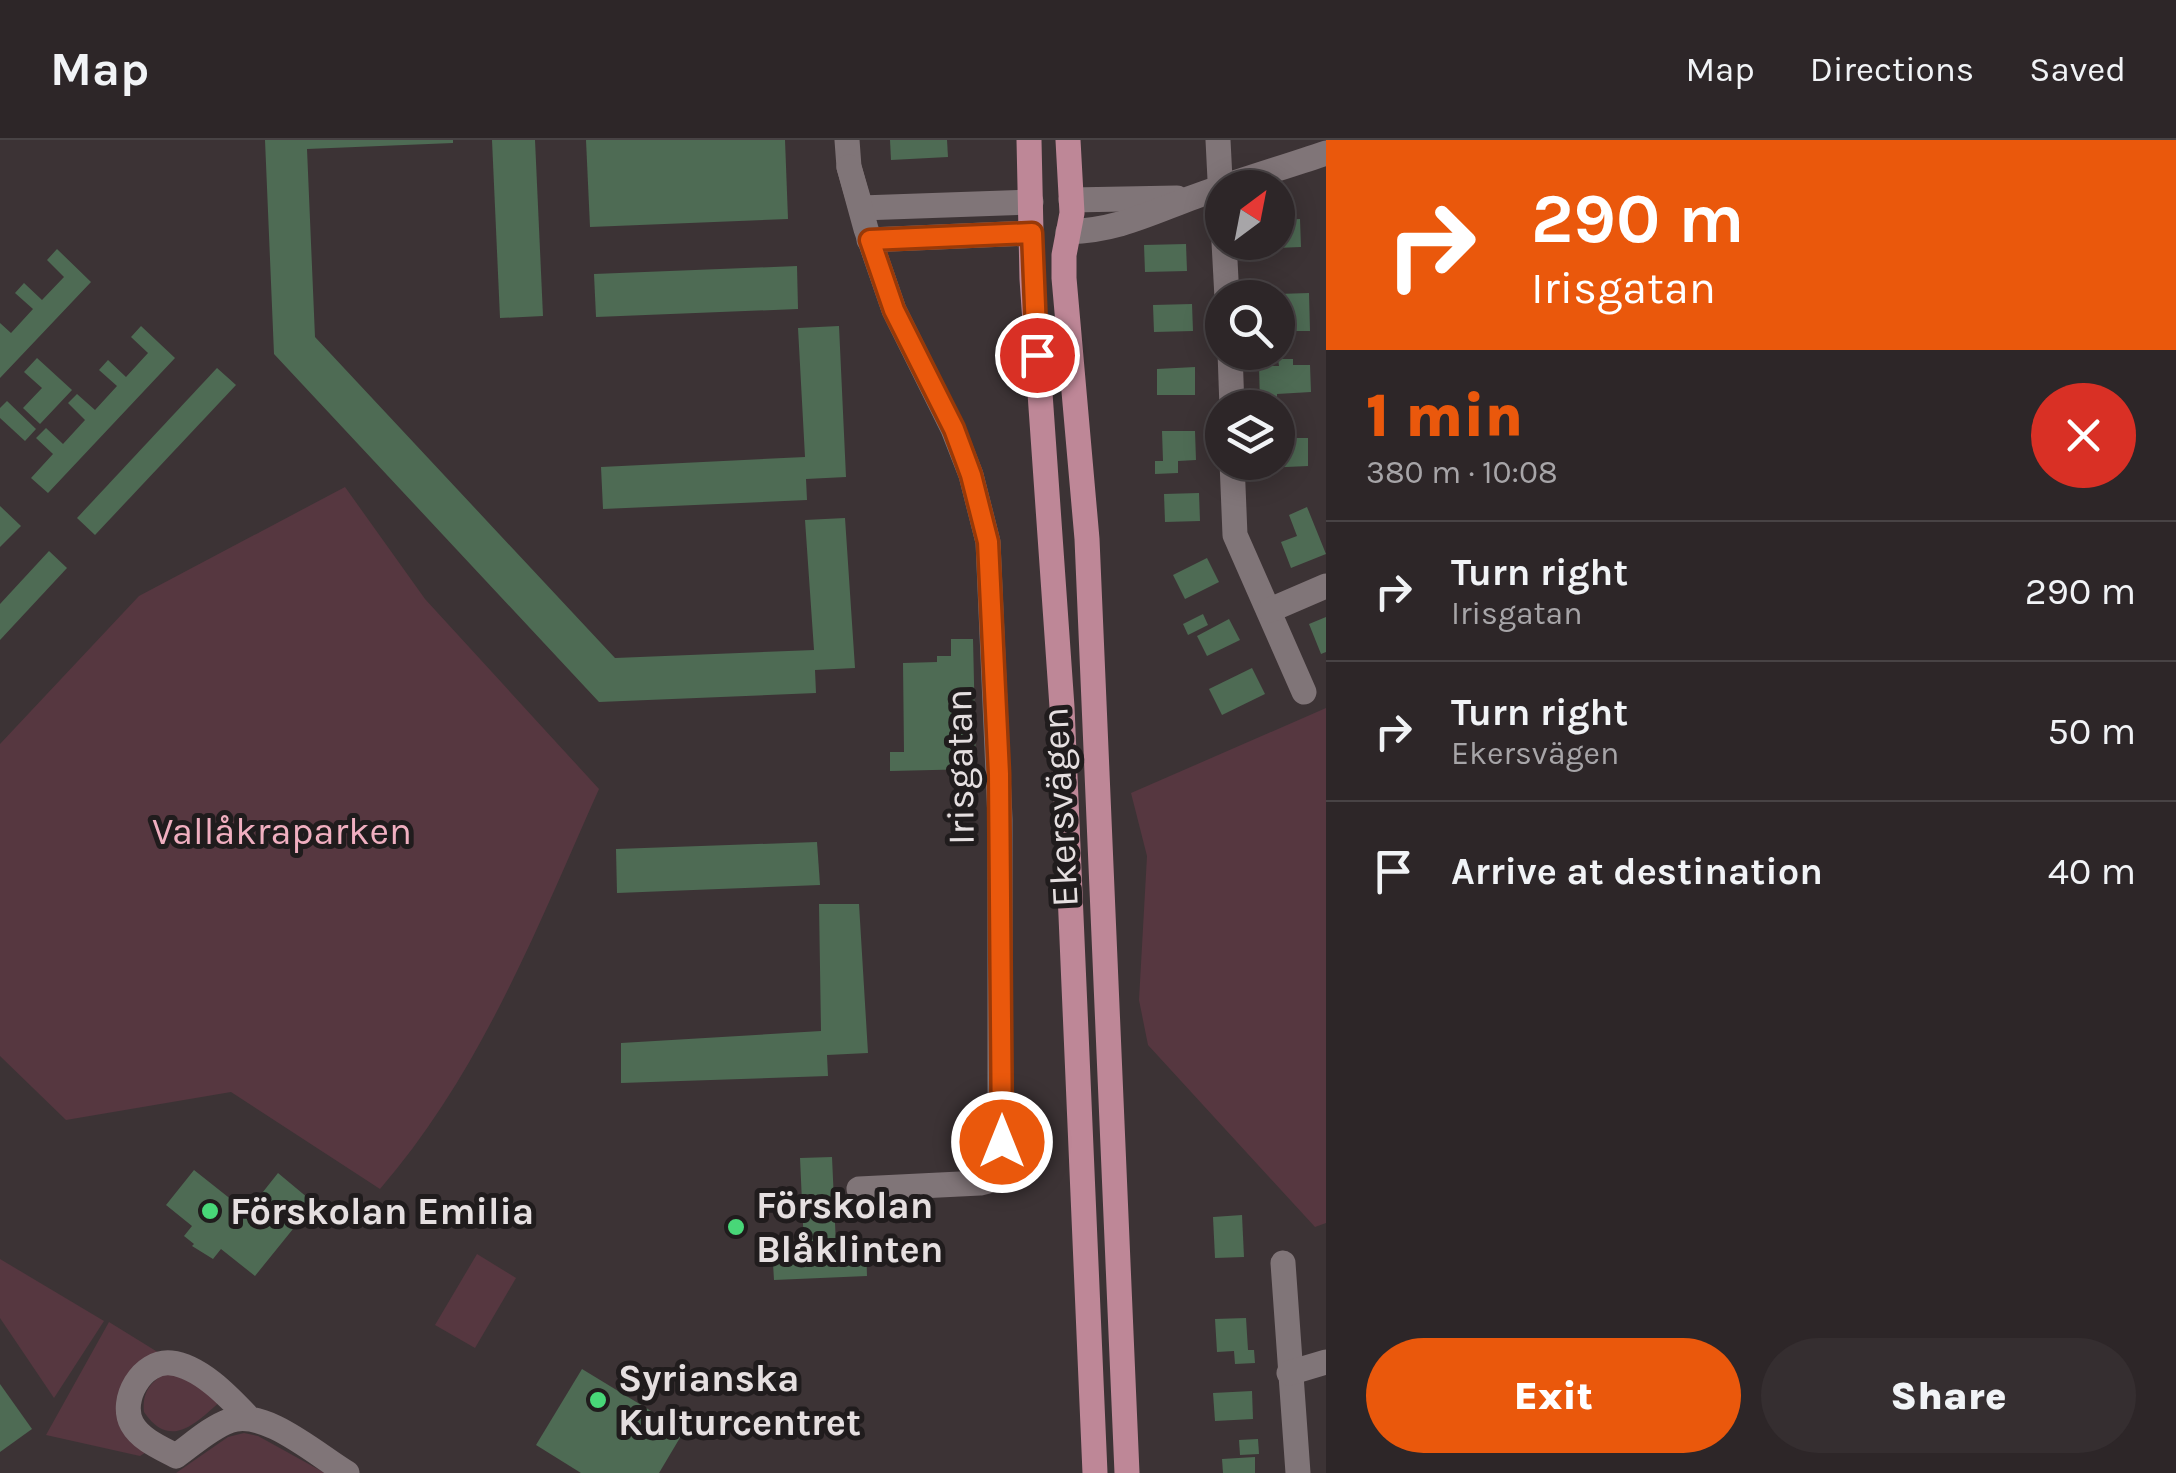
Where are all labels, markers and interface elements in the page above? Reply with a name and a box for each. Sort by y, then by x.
text: Map [50,41,149,97]
text: Map [1685,49,1755,90]
text: Directions [1810,49,1974,90]
text: Saved [2029,49,2126,90]
north arrow [1205,170,1295,260]
map controls [1205,170,1295,480]
text: 290 m [1531,178,1744,260]
icon: right [1366,180,1496,310]
text: Irisgatan [1531,262,1716,314]
button: search [1205,280,1295,370]
pin [995,313,1080,398]
icon: arrive [1010,328,1065,383]
text: 1 min [1366,381,1523,451]
button: close [2031,383,2136,488]
button: layers [1205,390,1295,480]
text: 380 m · 10:08 [1366,454,1558,491]
text: Turn right [1451,550,1628,595]
icon: right [1366,564,1421,619]
text: 290 m [2025,569,2136,614]
text: Irisgatan [1451,595,1583,632]
street label: Irisgatan [936,689,984,845]
text: Turn right [1451,690,1628,735]
icon: right [1366,704,1421,759]
street label: Ekersvägen [1032,706,1088,908]
text: 50 m [2047,709,2136,754]
text: Ekersvägen [1451,735,1619,772]
park label: Vallåkraparken [152,809,412,854]
icon: arrive [1366,844,1421,899]
text: Arrive at destination [1451,849,1823,894]
text: 40 m [2048,849,2136,894]
position arrow [950,1090,1054,1194]
place label: Förskolan Blåklinten [756,1183,943,1272]
place label: Förskolan Emilia [230,1189,534,1234]
marker: Förskolan Emilia [199,1200,221,1222]
marker: Förskolan Blåklinten [725,1216,747,1238]
button: Exit [1366,1338,1741,1453]
button: Share [1761,1338,2136,1453]
place label: Syrianska Kulturcentret [618,1356,861,1445]
marker: Syrianska Kulturcentret [587,1389,609,1411]

